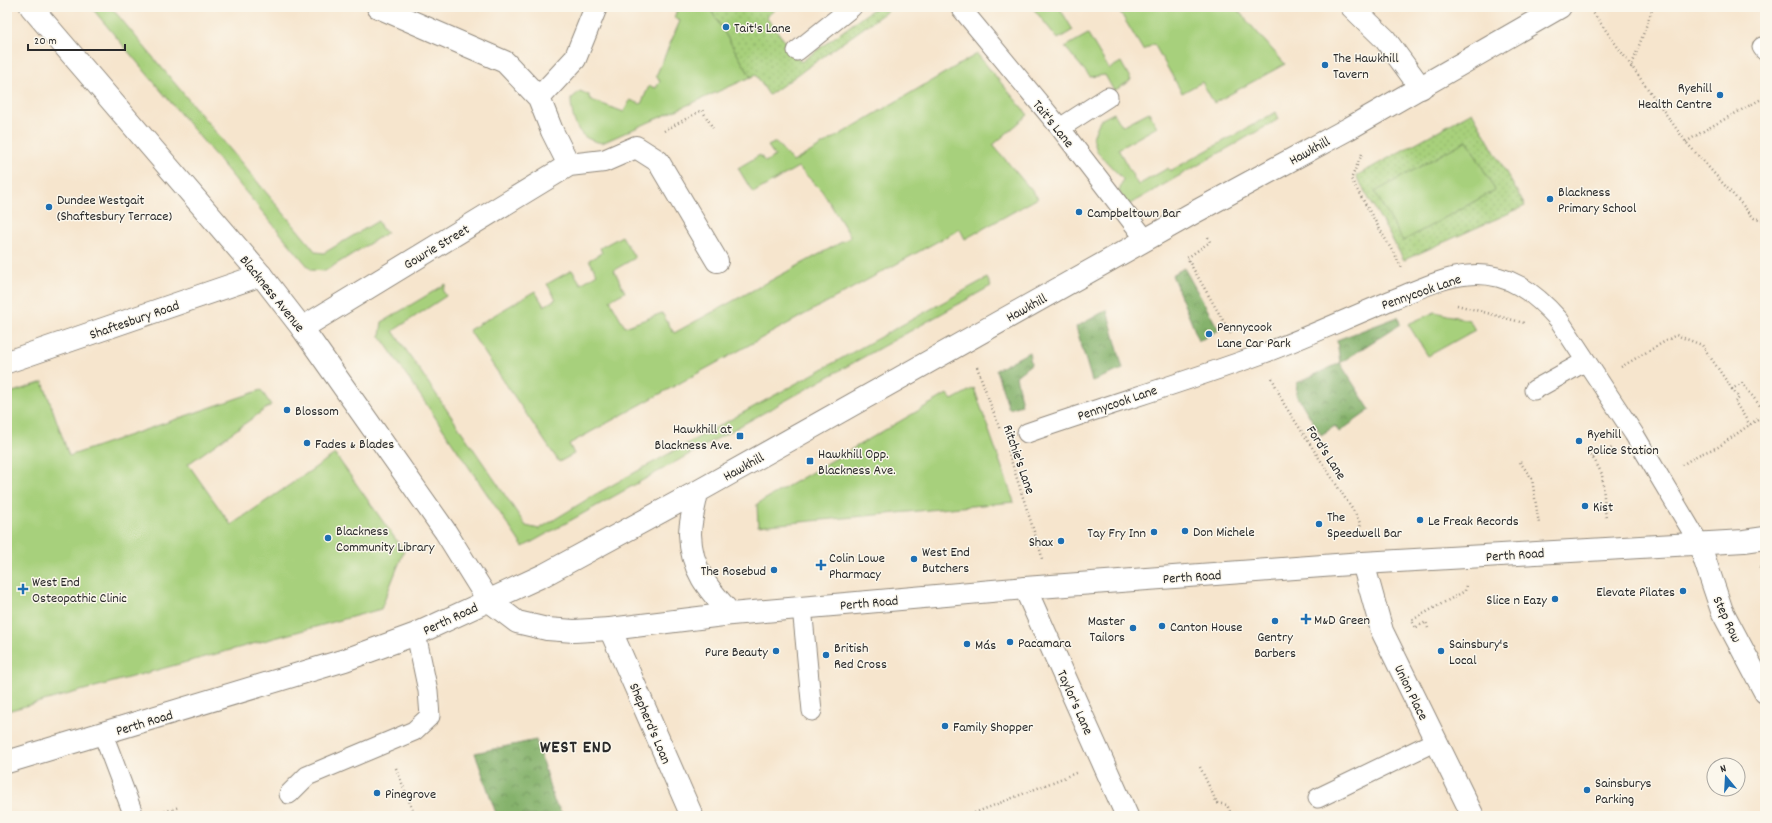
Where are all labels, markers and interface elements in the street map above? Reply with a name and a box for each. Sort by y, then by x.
place label: Tait's Lane [734,19,791,39]
marker: Tait's Lane [721,22,731,32]
scale bar [28,26,125,52]
text: 20 m [34,33,57,50]
place label: The Hawkhill Tavern [1333,49,1399,85]
marker: The Hawkhill Tavern [1320,60,1330,70]
place label: Ryehill Health Centre [1638,79,1713,115]
marker: Ryehill Health Centre [1715,90,1725,100]
street label: Tait's Lane [1027,96,1078,153]
street label: Hawkhill [1286,132,1335,171]
place label: Blackness Primary School [1558,183,1637,219]
place label: Dundee Westgait (Shaftesbury Terrace) [57,191,172,227]
marker: Blackness Primary School [1545,194,1555,204]
marker: Dundee Westgait (Shaftesbury Terrace) [44,202,54,212]
place label: Campbeltown Bar [1087,204,1181,224]
marker: Campbeltown Bar [1074,207,1084,217]
street label: Gowrie Street [400,220,474,275]
street label: Blackness Avenue [234,252,309,337]
street label: Pennycook Lane [1379,270,1464,316]
street label: Hawkhill [1003,289,1052,328]
street label: Shaftesbury Road [87,296,182,346]
place label: Pennycook Lane Car Park [1217,318,1291,354]
marker: Pennycook Lane Car Park [1204,329,1214,339]
street label: Pennycook Lane [1075,381,1160,427]
place label: Blossom [295,402,339,422]
marker: Blossom [282,405,292,415]
place label: Hawkhill at Blackness Ave. [655,420,732,456]
street label: Ritchie's Lane [997,422,1039,497]
street label: Ford's Lane [1300,422,1350,484]
place label: Ryehill Police Station [1587,425,1659,461]
marker: Hawkhill at Blackness Ave. [735,431,745,441]
place label: Fades & Blades [315,435,394,455]
marker: Ryehill Police Station [1574,436,1584,446]
marker: Fades & Blades [302,438,312,448]
place label: Hawkhill Opp. Blackness Ave. [818,445,896,481]
street label: Hawkhill [720,448,769,487]
marker: Hawkhill Opp. Blackness Ave. [805,456,815,466]
place label: Kist [1593,498,1613,518]
marker: Kist [1580,501,1590,511]
place label: The Speedwell Bar [1327,508,1403,544]
place label: Le Freak Records [1428,512,1519,532]
marker: Le Freak Records [1415,515,1425,525]
marker: The Speedwell Bar [1314,519,1324,529]
place label: Blackness Community Library [336,522,435,558]
place label: Don Michele [1193,523,1255,543]
place label: Tay Fry Inn [1087,524,1146,544]
marker: Don Michele [1180,526,1190,536]
marker: Tay Fry Inn [1149,527,1159,537]
marker: Blackness Community Library [323,533,333,543]
place label: Shax [1029,533,1053,553]
marker: Shax [1056,536,1066,546]
place label: West End Butchers [922,543,970,579]
street label: Perth Road [1485,544,1545,568]
place label: Colin Lowe Pharmacy [829,549,885,585]
marker: West End Butchers [909,554,919,564]
marker: Colin Lowe Pharmacy [816,560,826,570]
place label: The Rosebud [701,562,766,582]
marker: The Rosebud [769,565,779,575]
street label: Perth Road [1162,566,1222,590]
place label: West End Osteopathic Clinic [32,573,127,609]
marker: West End Osteopathic Clinic [17,583,29,595]
place label: Elevate Pilates [1596,583,1675,603]
marker: Elevate Pilates [1678,586,1688,596]
street label: Perth Road [839,591,899,617]
place label: Slice n Eazy [1486,591,1547,611]
street label: Step Row [1707,593,1746,646]
marker: Slice n Eazy [1550,594,1560,604]
street label: Perth Road [420,598,482,641]
place label: M&D Green [1314,611,1370,631]
place label: Master Tailors [1088,612,1126,648]
marker: M&D Green [1301,614,1311,624]
marker: Gentry Barbers [1270,616,1280,626]
place label: Canton House [1170,618,1243,638]
marker: Canton House [1157,621,1167,631]
marker: Master Tailors [1128,623,1138,633]
place label: Gentry Barbers [1254,628,1296,664]
place label: Pacamara [1018,634,1071,654]
place label: Sainsbury's Local [1449,635,1508,671]
place label: Más [975,636,996,656]
marker: Pacamara [1005,637,1015,647]
place label: British Red Cross [834,639,887,675]
marker: Más [962,639,972,649]
place label: Pure Beauty [705,643,768,663]
marker: Pure Beauty [771,646,781,656]
marker: Sainsbury's Local [1436,646,1446,656]
marker: British Red Cross [821,650,831,660]
street label: Union Place [1388,662,1432,724]
street label: Taylor's Lane [1051,667,1097,739]
street label: Shepherd's Loan [623,680,675,767]
street label: Perth Road [114,706,176,742]
place label: Family Shopper [953,718,1034,738]
marker: Family Shopper [940,721,950,731]
district label: WEST END [540,736,612,761]
north arrow [1706,757,1746,797]
text: N [1718,761,1729,778]
place label: Sainsburys Parking [1595,774,1652,810]
place label: Pinegrove [385,785,436,805]
marker: Sainsburys Parking [1582,785,1592,795]
marker: Pinegrove [372,788,382,798]

